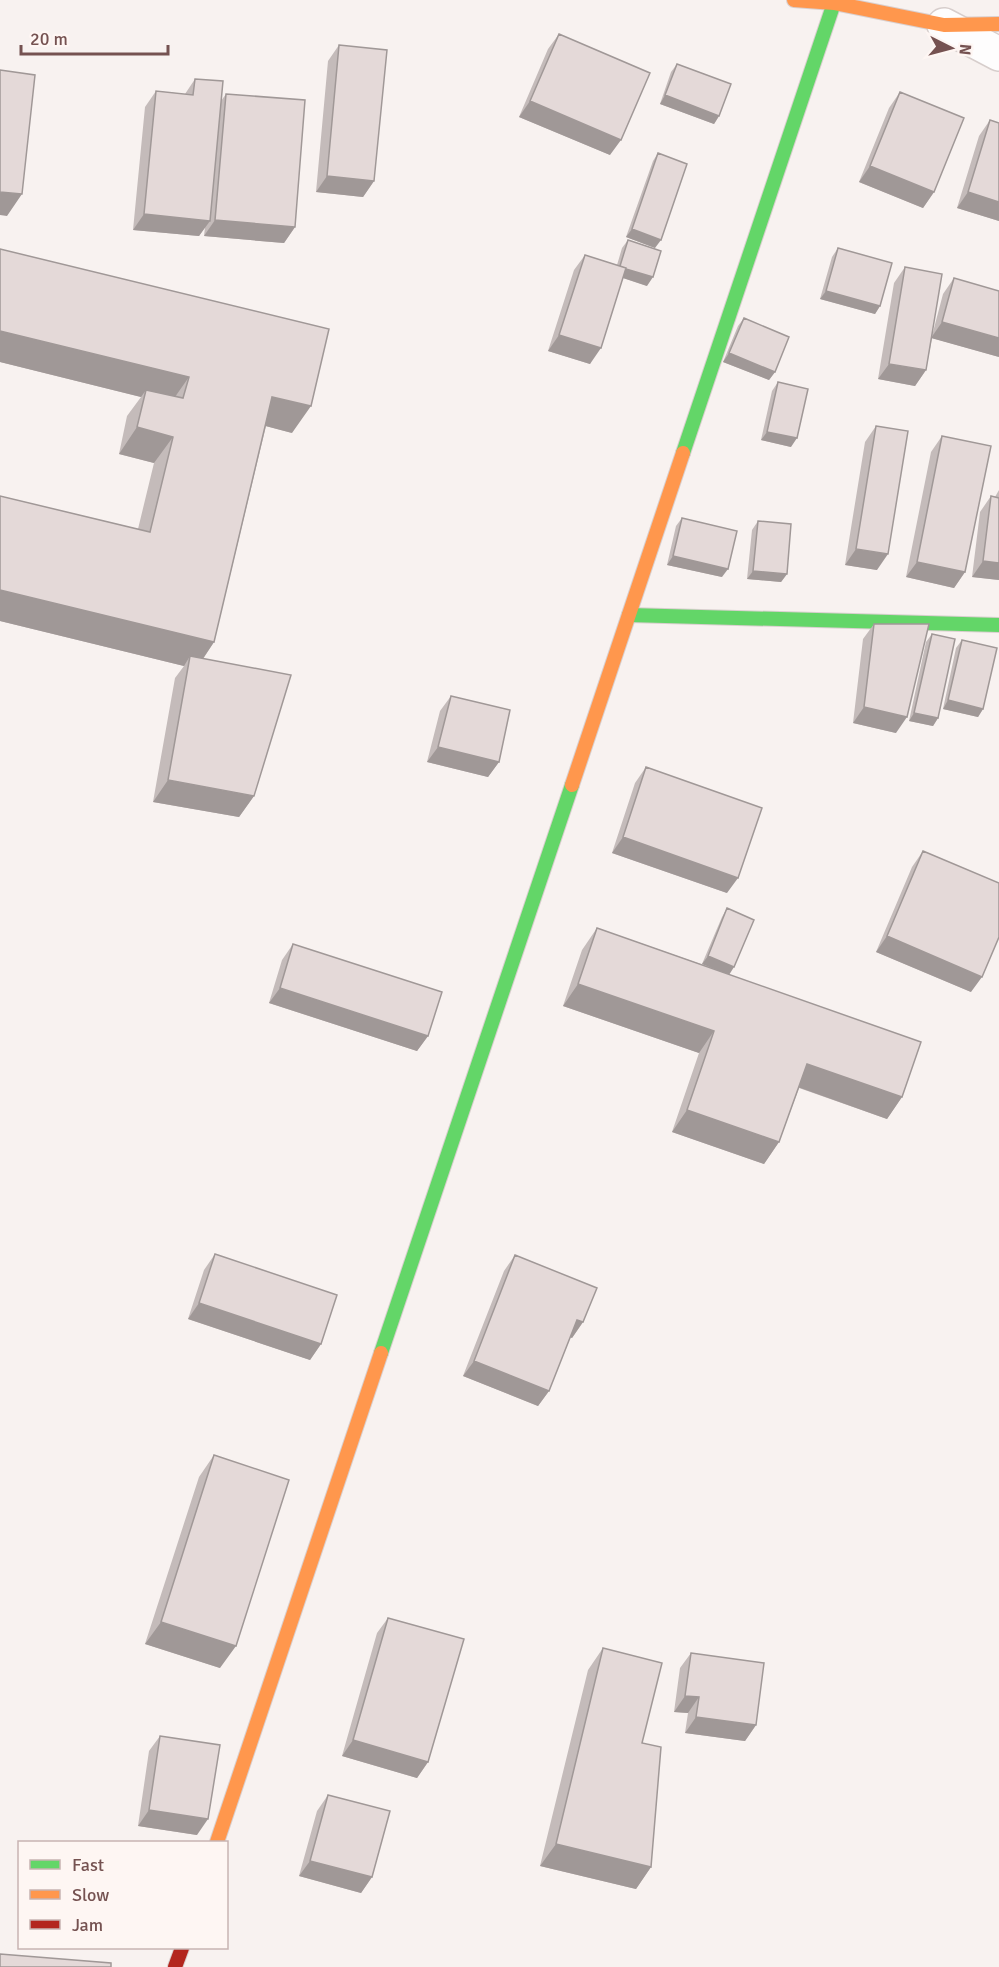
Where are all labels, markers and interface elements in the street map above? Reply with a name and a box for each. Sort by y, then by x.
scale bar [21,18,168,56]
north arrow [921,18,981,78]
text: 20 m [30,28,68,50]
text: N [954,43,975,56]
legend [18,1841,228,1949]
text: Fast [72,1854,104,1876]
text: Slow [72,1884,109,1906]
text: Jam [72,1914,103,1936]

